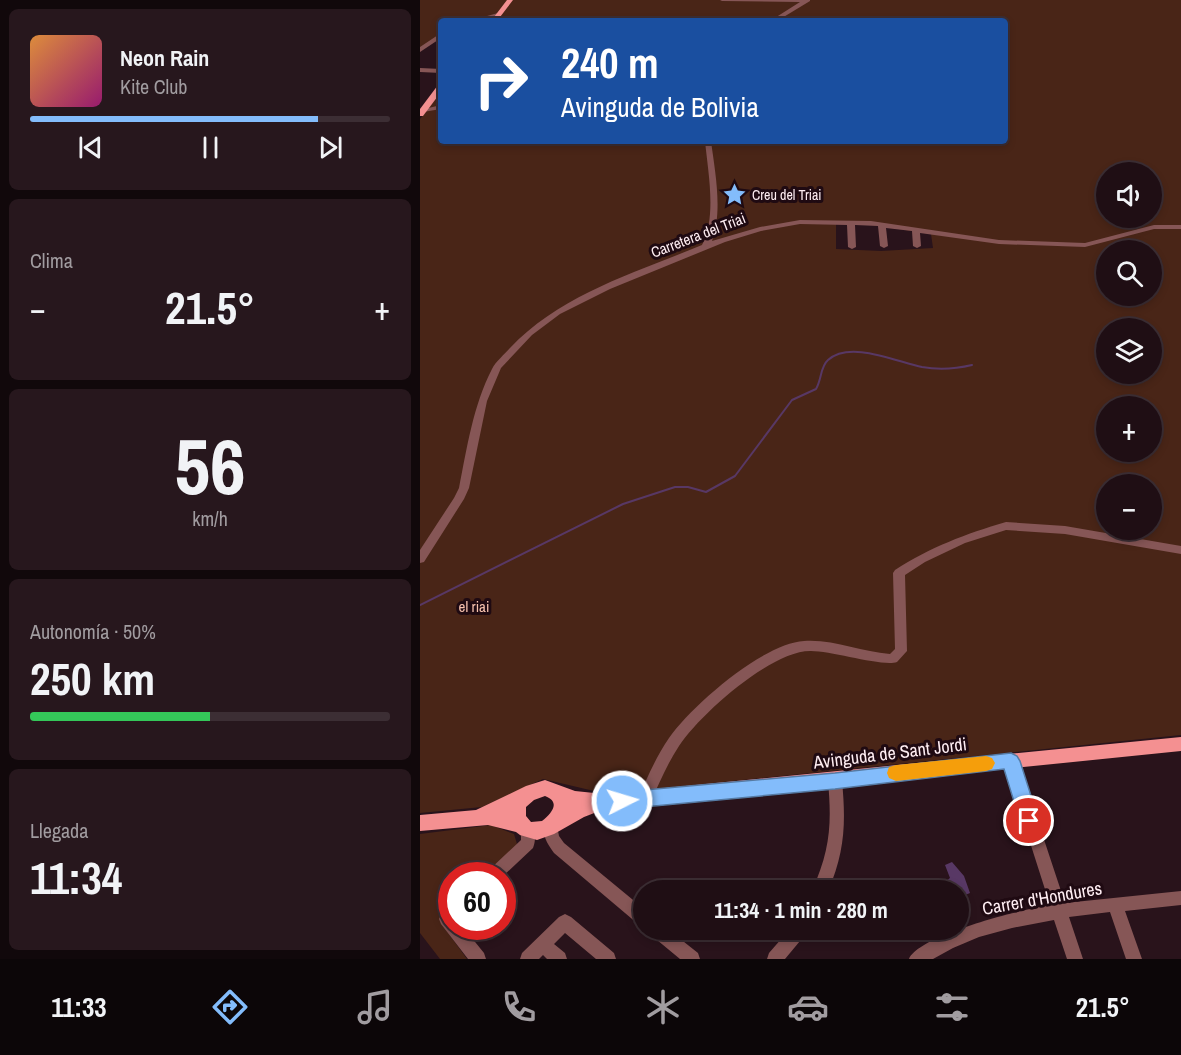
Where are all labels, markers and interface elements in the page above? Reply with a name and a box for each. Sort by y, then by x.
text: 240 m [561,35,659,91]
icon: right [462,42,540,120]
text: Neon Rain [120,43,209,73]
text: Kite Club [120,73,187,100]
text: Avinguda de Bolivia [561,89,759,125]
icon: previous [74,131,107,164]
icon: pause [194,131,227,164]
icon: next [314,131,347,164]
map controls [1096,162,1162,540]
button: sound [1096,162,1162,228]
place icon: Creu del Triai [721,182,747,208]
place label: Creu del Triai [752,186,822,204]
street label: Carretera del Triai [648,207,748,263]
button: search [1096,240,1162,306]
text: Clima [30,247,73,274]
text: 21.5° [165,277,255,338]
text: − [30,286,46,330]
text: + [374,286,390,330]
button: layers [1096,318,1162,384]
button: + [1096,396,1162,462]
text: 56 [174,413,246,518]
button: − [1096,474,1162,540]
text: km/h [192,505,228,532]
park label: el riai [459,596,489,617]
text: Autonomía · 50% [30,618,156,645]
text: 250 km [30,648,155,709]
street label: Avinguda de Sant Jordi [811,731,968,775]
position arrow [590,769,654,833]
pin [1003,795,1054,846]
icon: arrive [1012,804,1045,837]
text: Llegada [30,817,88,844]
text: 11:34 [30,847,122,908]
speed limit sign: 60 [438,862,516,940]
street label: Carrer d'Hondures [980,875,1104,921]
text: 11:34 · 1 min · 280 m [714,895,888,925]
icon: directions [209,986,251,1028]
icon: music [354,986,396,1028]
icon: phone [498,986,540,1028]
icon: climate [642,986,684,1028]
icon: car [787,986,829,1028]
icon: filters [931,986,973,1028]
text: 11:33 [51,989,107,1025]
text: 21.5° [1076,989,1130,1025]

